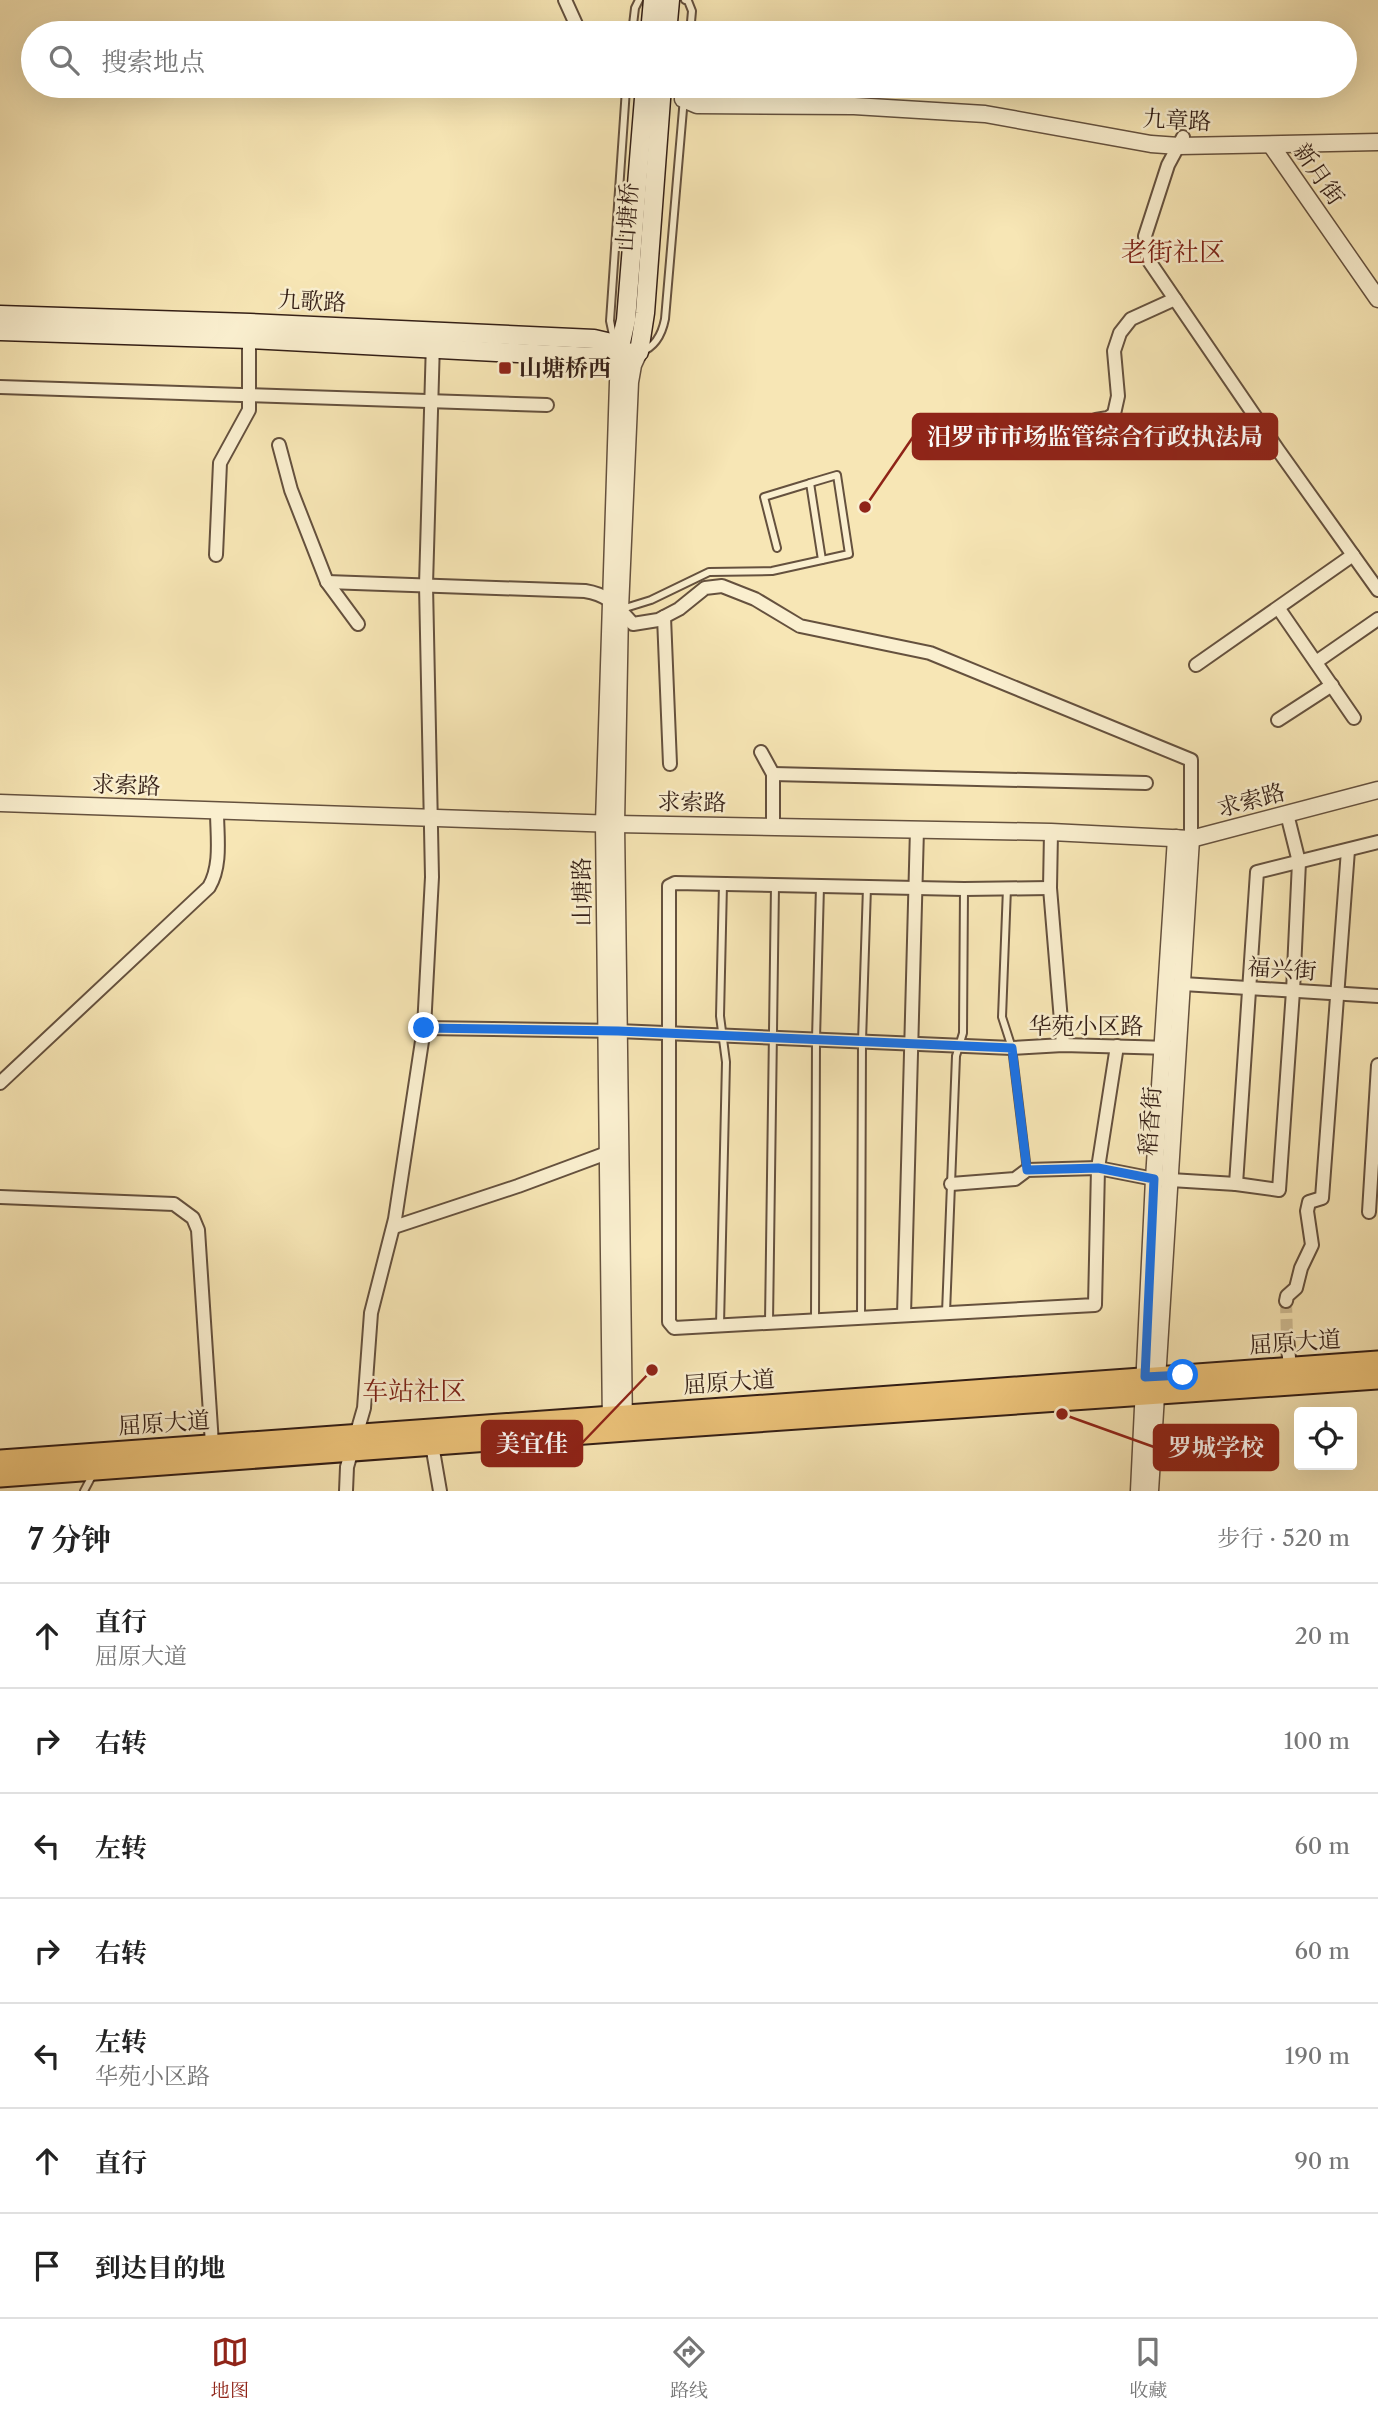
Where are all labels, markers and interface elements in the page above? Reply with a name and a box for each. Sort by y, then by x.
search box [21,21,1357,98]
icon: search [45,41,83,79]
text: 搜索地点 [101,46,205,78]
street label: 九章路 [1142,104,1212,136]
street label: 新月街 [1288,138,1350,210]
street label: 山塘桥 [611,182,643,252]
district label: 老街社区 [1121,236,1225,268]
street label: 九歌路 [277,285,347,317]
place label: 山塘桥西 [519,354,611,382]
marker: 山塘桥西 [497,360,513,376]
callout: 汨罗市市场监管综合行政执法局 [913,414,1277,459]
text: 汨罗市市场监管综合行政执法局 [927,422,1263,451]
street label: 求索路 [91,770,161,800]
street label: 求索路 [1214,778,1288,822]
street label: 求索路 [657,787,727,817]
street label: 山塘路 [567,857,597,927]
street label: 福兴街 [1247,953,1317,985]
route end [408,1012,439,1043]
street label: 华苑小区路 [1029,1012,1144,1040]
street label: 稻香街 [1134,1086,1166,1156]
street label: 屈原大道 [1248,1325,1342,1359]
route start [1167,1359,1198,1390]
street label: 屈原大道 [682,1365,776,1399]
district label: 车站社区 [362,1375,466,1407]
street label: 屈原大道 [117,1406,211,1440]
map controls [1294,1407,1357,1470]
button: locate [1294,1407,1357,1470]
callout: 美宜佳 [482,1421,582,1466]
callout: 罗城学校 [1154,1425,1278,1470]
text: 美宜佳 [496,1429,568,1458]
text: 罗城学校 [1168,1433,1264,1462]
text: 7 分钟 [28,1521,111,1558]
text: 步行 · 520 m [1217,1524,1350,1552]
text: 直行 [95,1606,147,1638]
icon: ahead [28,1617,66,1655]
text: 20 m [1295,1622,1350,1650]
text: 屈原大道 [95,1642,187,1670]
icon: right [28,1722,66,1760]
text: 右转 [95,1727,147,1759]
text: 100 m [1284,1727,1350,1755]
icon: left [28,1827,66,1865]
text: 左转 [95,1832,147,1864]
text: 60 m [1294,1832,1350,1860]
icon: right [28,1932,66,1970]
text: 右转 [95,1937,147,1969]
text: 60 m [1294,1937,1350,1965]
text: 左转 [95,2026,147,2058]
icon: left [28,2037,66,2075]
text: 190 m [1285,2042,1350,2070]
text: 华苑小区路 [95,2062,210,2090]
icon: ahead [28,2142,66,2180]
text: 直行 [95,2147,147,2179]
text: 90 m [1294,2147,1350,2175]
icon: arrive [28,2247,66,2285]
text: 到达目的地 [95,2252,225,2284]
tab: 地图 [211,2333,249,2402]
tab: 路线 [670,2333,708,2402]
tab: 收藏 [1129,2333,1167,2402]

